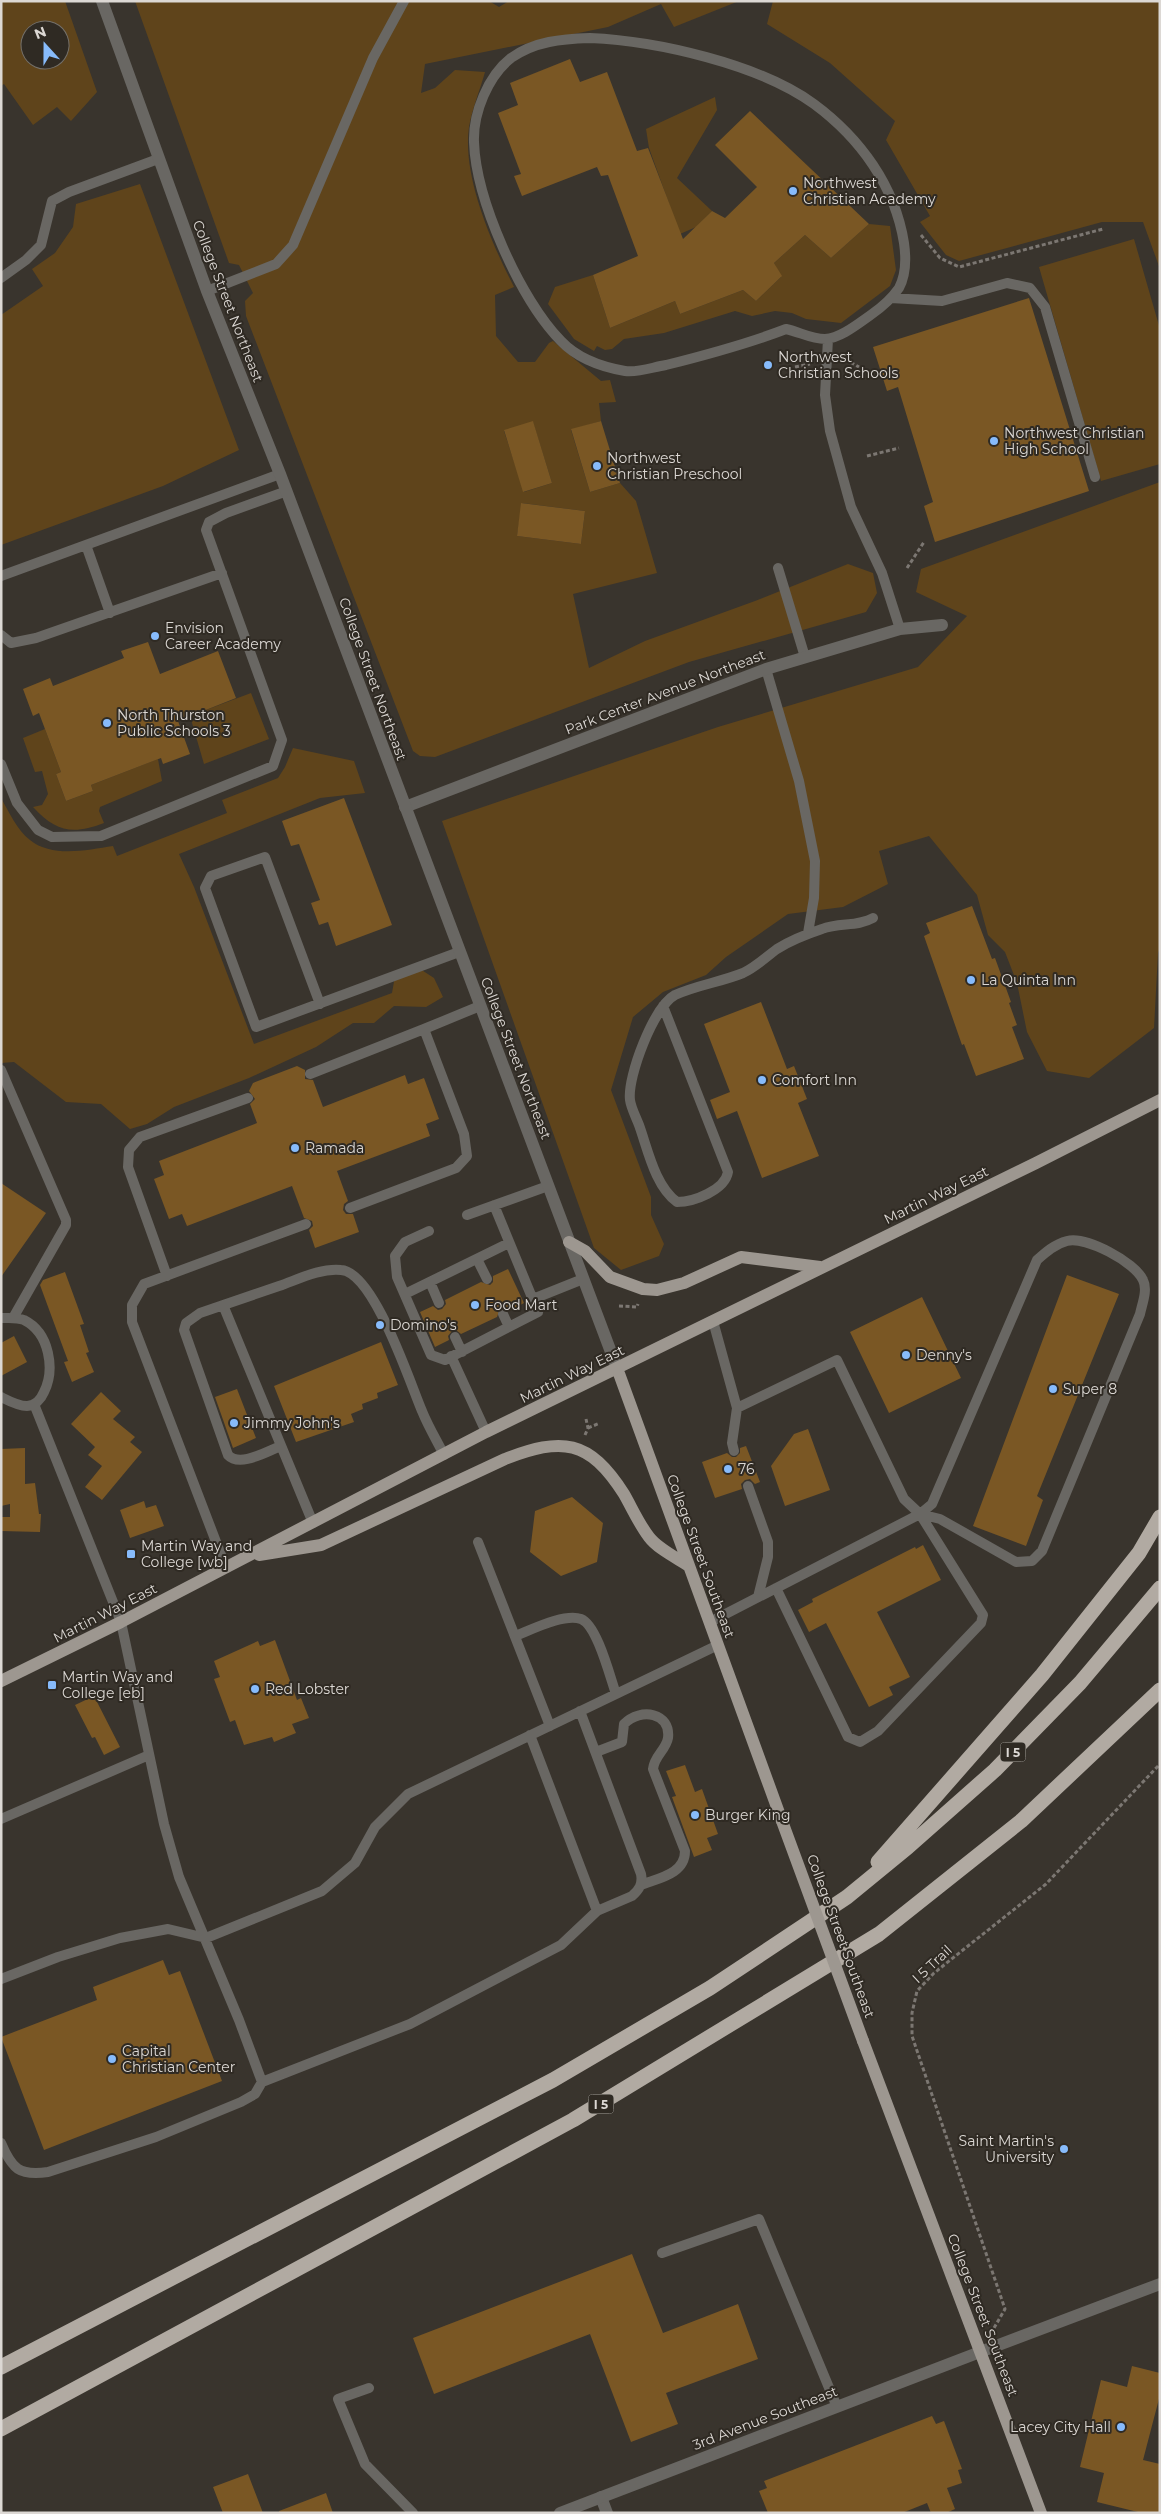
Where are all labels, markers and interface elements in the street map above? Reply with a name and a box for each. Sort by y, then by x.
north arrow [20,20,70,70]
text: N [32,22,49,43]
place label: Northwest Christian Academy [803,174,936,208]
marker: Northwest Christian Academy [787,185,799,197]
street label: College Street Northeast [189,217,267,385]
place label: Northwest Christian Schools [778,348,899,382]
marker: Northwest Christian Schools [762,359,774,371]
place label: Northwest Christian High School [1004,424,1144,458]
marker: Northwest Christian High School [988,435,1000,447]
place label: Northwest Christian Preschool [607,449,742,483]
marker: Northwest Christian Preschool [591,460,603,472]
street label: College Street Northeast [335,595,411,763]
place label: Envision Career Academy [165,619,281,653]
marker: Envision Career Academy [149,630,161,642]
street label: Park Center Avenue Northeast [562,645,768,739]
place label: North Thurston Public Schools 3 [117,706,231,740]
marker: North Thurston Public Schools 3 [101,717,113,729]
place label: La Quinta Inn [981,971,1076,989]
street label: College Street Northeast [477,974,555,1142]
marker: La Quinta Inn [965,974,977,986]
place label: Comfort Inn [772,1071,857,1089]
marker: Comfort Inn [756,1074,768,1086]
place label: Ramada [305,1139,364,1157]
marker: Ramada [289,1142,301,1154]
street label: Martin Way East [881,1162,992,1228]
place label: Food Mart [485,1296,558,1314]
marker: Food Mart [469,1299,481,1311]
place label: Domino's [390,1316,457,1334]
marker: Domino's [374,1319,386,1331]
street label: Martin Way East [517,1341,628,1407]
place label: Denny's [916,1346,972,1364]
marker: Denny's [900,1349,912,1361]
place label: Super 8 [1063,1380,1117,1398]
marker: Super 8 [1047,1383,1059,1395]
place label: Jimmy John's [243,1414,340,1432]
marker: Jimmy John's [228,1417,240,1429]
place label: 76 [738,1460,755,1478]
marker: 76 [722,1463,734,1475]
street label: College Street Southeast [663,1472,739,1641]
place label: Martin Way and College [wb] [141,1537,252,1571]
marker: Martin Way and College [wb] [125,1548,137,1560]
street label: Martin Way East [50,1579,160,1647]
place label: Martin Way and College [eb] [62,1668,173,1702]
marker: Martin Way and College [eb] [46,1679,58,1691]
place label: Red Lobster [265,1680,350,1698]
marker: Red Lobster [249,1683,261,1695]
road number: I 5 [1000,1742,1026,1761]
place label: Burger King [705,1806,791,1824]
marker: Burger King [689,1809,701,1821]
street label: College Street Southeast [803,1852,879,2021]
street label: I 5 Trail [908,1941,956,1987]
place label: Capital Christian Center [122,2042,236,2076]
marker: Capital Christian Center [106,2053,118,2065]
road number: I 5 [588,2094,614,2114]
place label: Saint Martin's University [959,2132,1054,2166]
marker: Saint Martin's University [1058,2143,1070,2155]
street label: College Street Southeast [944,2231,1023,2399]
street label: 3rd Avenue Southeast [690,2382,840,2454]
place label: Lacey City Hall [1010,2418,1111,2436]
marker: Lacey City Hall [1115,2421,1127,2433]

